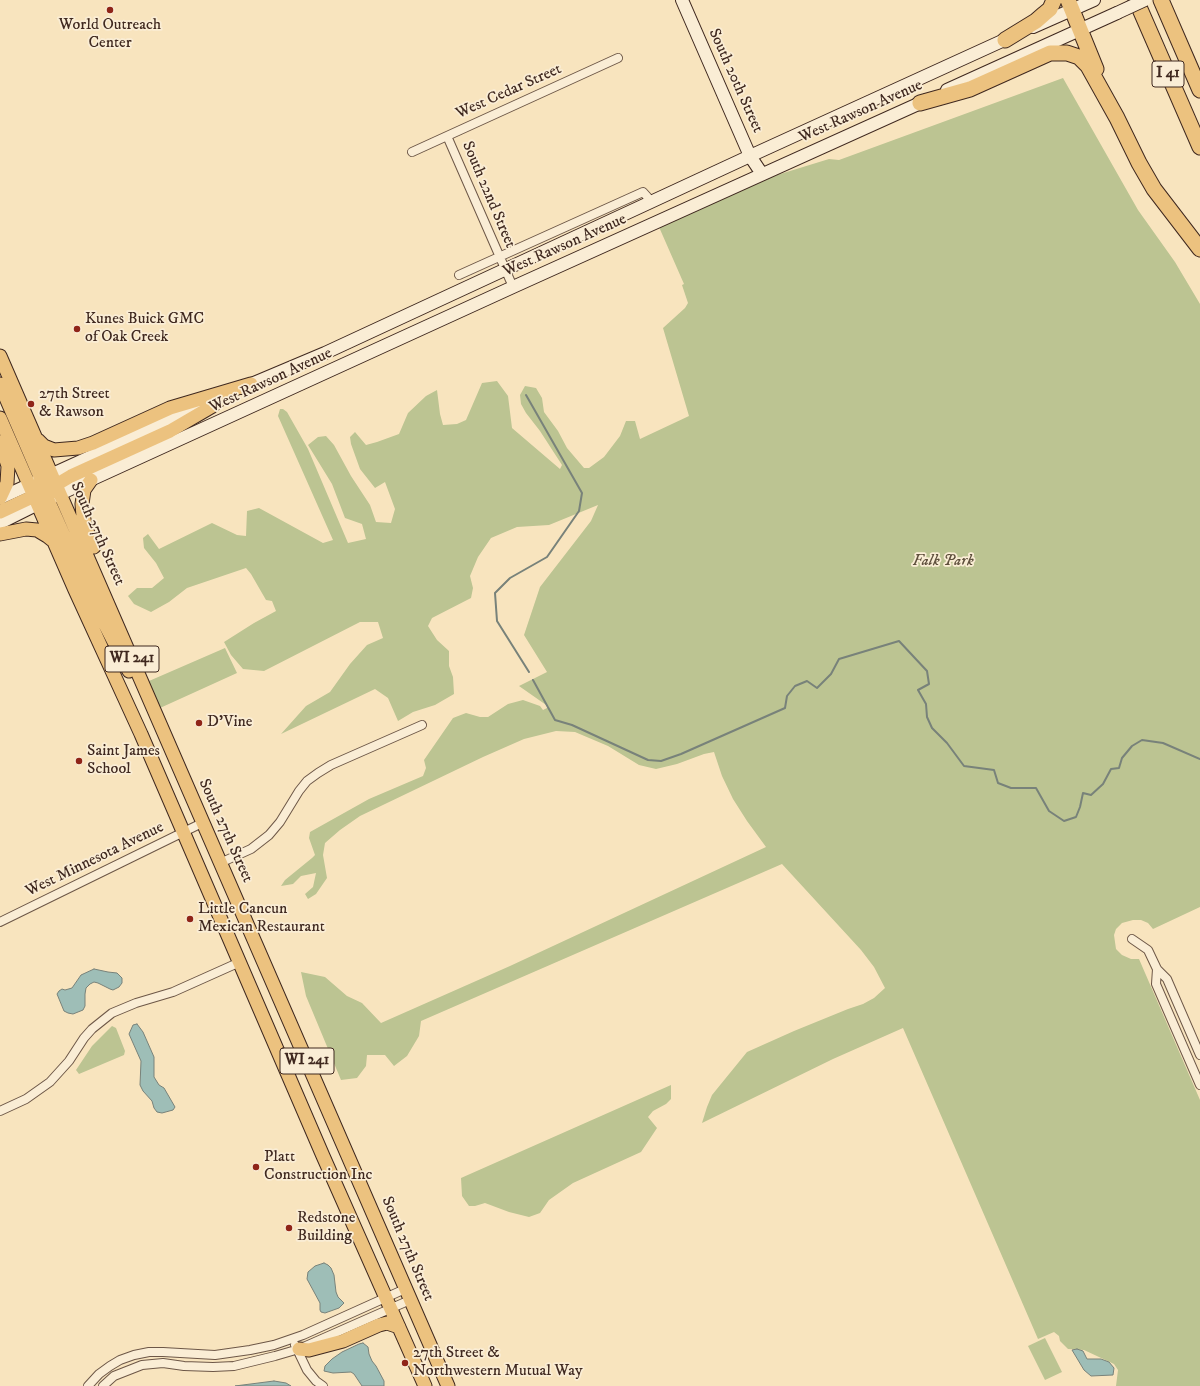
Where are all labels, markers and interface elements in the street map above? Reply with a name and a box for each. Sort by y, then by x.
marker: World Outreach Center [105,5,115,15]
place label: World Outreach Center [59,16,161,54]
street label: South 20th Street [703,26,767,136]
street label: West Cedar Street [453,60,565,124]
road number: I 41 [1152,61,1184,87]
street label: West Rawson Avenue [796,76,926,148]
street label: South 22nd Street [457,139,519,251]
street label: West Rawson Avenue [500,210,630,282]
place label: Kunes Buick GMC of Oak Creek [85,310,204,348]
marker: Kunes Buick GMC of Oak Creek [72,324,82,334]
street label: West Rawson Avenue [207,344,335,418]
place label: 27th Street & Rawson [39,385,110,423]
marker: 27th Street & Rawson [26,399,36,409]
street label: South 27th Street [66,479,128,589]
park label: Falk Park [912,552,974,572]
road number: WI 241 [105,646,159,672]
place label: D'Vine [207,713,252,733]
marker: D'Vine [194,718,204,728]
place label: Saint James School [87,742,160,780]
marker: Saint James School [74,756,84,766]
street label: South 27th Street [194,776,256,886]
street label: West Minnesota Avenue [23,818,167,902]
place label: Little Cancun Mexican Restaurant [198,900,325,938]
marker: Little Cancun Mexican Restaurant [185,914,195,924]
road number: WI 241 [280,1048,334,1074]
place label: Platt Construction Inc [264,1148,372,1186]
marker: Platt Construction Inc [251,1162,261,1172]
street label: South 27th Street [376,1194,438,1304]
place label: Redstone Building [297,1209,355,1247]
marker: Redstone Building [284,1223,294,1233]
place label: 27th Street & Northwestern Mutual Way [413,1344,583,1382]
marker: 27th Street & Northwestern Mutual Way [400,1358,410,1368]

